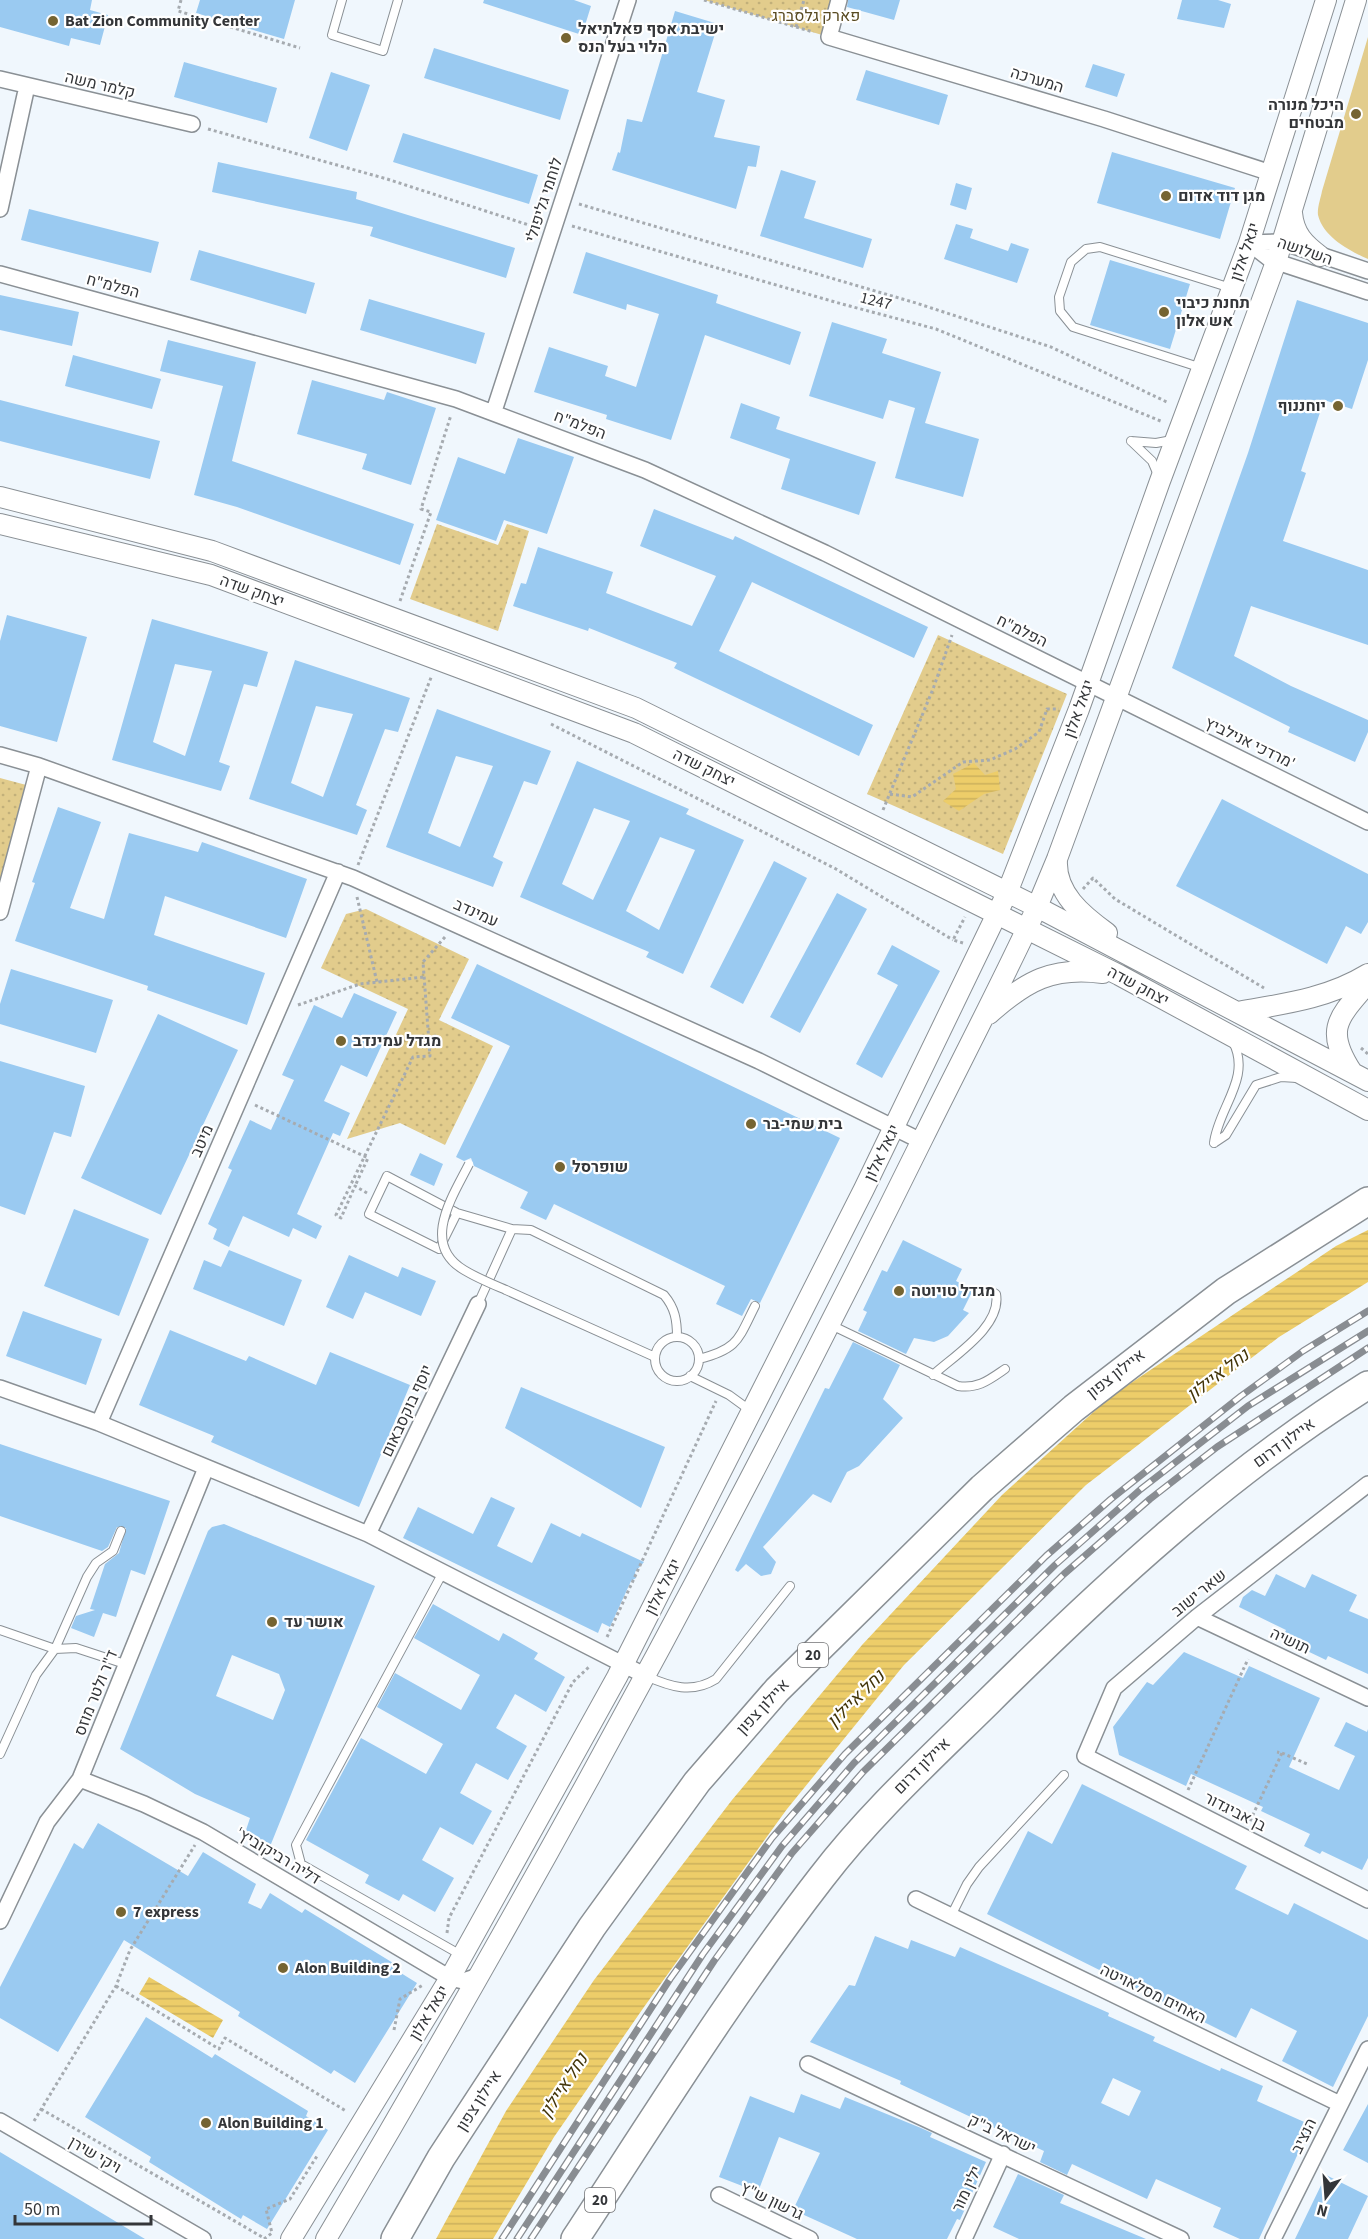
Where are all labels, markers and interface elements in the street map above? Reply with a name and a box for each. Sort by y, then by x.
park label: פארק גלסברג [772,5,860,27]
place label: Bat Zion Community Center [65,10,260,32]
marker: Bat Zion Community Center [46,14,60,28]
place label: ישיבת אסף פאלתיאל הלוי בעל הנס [578,18,724,58]
marker: ישיבת אסף פאלתיאל הלוי בעל הנס [559,31,573,45]
street label: המערכה [1008,61,1066,99]
street label: קלמר משה [63,66,137,104]
place label: היכל מנורה מבטחים [1268,94,1344,134]
marker: היכל מנורה מבטחים [1349,107,1363,121]
street label: לוחמי גליפולי [520,155,568,245]
place label: מגן דוד אדום [1178,185,1265,207]
marker: מגן דוד אדום [1159,189,1173,203]
street label: יגאל אלון [1225,220,1265,284]
street label: השלושה [1274,231,1336,271]
street label: הפלמ"ח [84,268,142,304]
street label: 1247 [858,286,894,316]
place label: תחנת כיבוי אש אלון [1176,292,1250,332]
marker: תחנת כיבוי אש אלון [1157,305,1171,319]
place label: יוחננוף [1278,395,1326,417]
marker: יוחננוף [1331,399,1345,413]
street label: הפלמ"ח [551,405,609,445]
street label: יצחק שדה [217,569,287,613]
street label: הפלמ"ח [993,609,1051,653]
street label: יגאל אלון [1058,677,1100,741]
street label: מרדכי אנילביץ' [1201,712,1299,774]
street label: יצחק שדה [669,743,739,793]
street label: עמינדב [450,893,502,933]
street label: יצחק שדה [1103,961,1173,1011]
place label: מגדל עמינדב [353,1030,441,1052]
marker: מגדל עמינדב [334,1034,348,1048]
place label: בית שמי-בר [763,1113,843,1135]
marker: בית שמי-בר [744,1117,758,1131]
street label: מיטב [185,1121,219,1161]
street label: יגאל אלון [859,1121,905,1185]
place label: שופרסל [572,1156,628,1178]
marker: שופרסל [553,1160,567,1174]
place label: מגדל טויוטה [911,1280,995,1302]
marker: מגדל טויוטה [892,1284,906,1298]
water label: נחל איילון [1182,1342,1256,1407]
street label: איילון צפון [1082,1344,1150,1404]
street label: יוסף בוקסבאום [376,1361,438,1461]
street label: איילון דרום [1249,1413,1319,1473]
street label: יגאל אלון [639,1555,687,1619]
street label: שאר ישוב [1167,1564,1231,1622]
place label: אושר עד [284,1611,344,1633]
marker: אושר עד [265,1615,279,1629]
street label: תושיה [1266,1622,1314,1660]
road number: 20 [798,1643,828,1667]
street label: ד"ר ולטר מוזס [69,1647,123,1739]
water label: נחל איילון [822,1664,891,1733]
street label: איילון צפון [732,1674,794,1740]
street label: איילון דרום [889,1733,955,1799]
street label: בן אביגדור [1200,1787,1270,1837]
street label: 'דליה רביקוביץ [231,1822,325,1890]
place label: 7 express [133,1901,199,1923]
marker: 7 express [114,1905,128,1919]
place label: Alon Building 2 [294,1957,401,1979]
street label: האחים מסלאויטה [1096,1959,1210,2029]
marker: Alon Building 2 [276,1961,290,1975]
street label: יגאל אלון [404,1981,454,2045]
water label: נחל איילון [534,2048,595,2123]
street label: איילון צפון [451,2066,507,2136]
street label: ישראל ב"ק [965,2109,1039,2159]
place label: Alon Building 1 [217,2112,324,2134]
street label: הנציב [1286,2114,1322,2158]
marker: Alon Building 1 [199,2116,213,2130]
street label: ויקי שירן [65,2131,125,2179]
street label: ילין מור [947,2162,987,2216]
north arrow [1296,2167,1356,2227]
street label: גרשון ש"ץ [737,2176,807,2226]
scale bar [15,2188,152,2226]
road number: 20 [585,2188,615,2212]
text: 50 m [24,2197,60,2222]
text: N [1314,2198,1330,2222]

